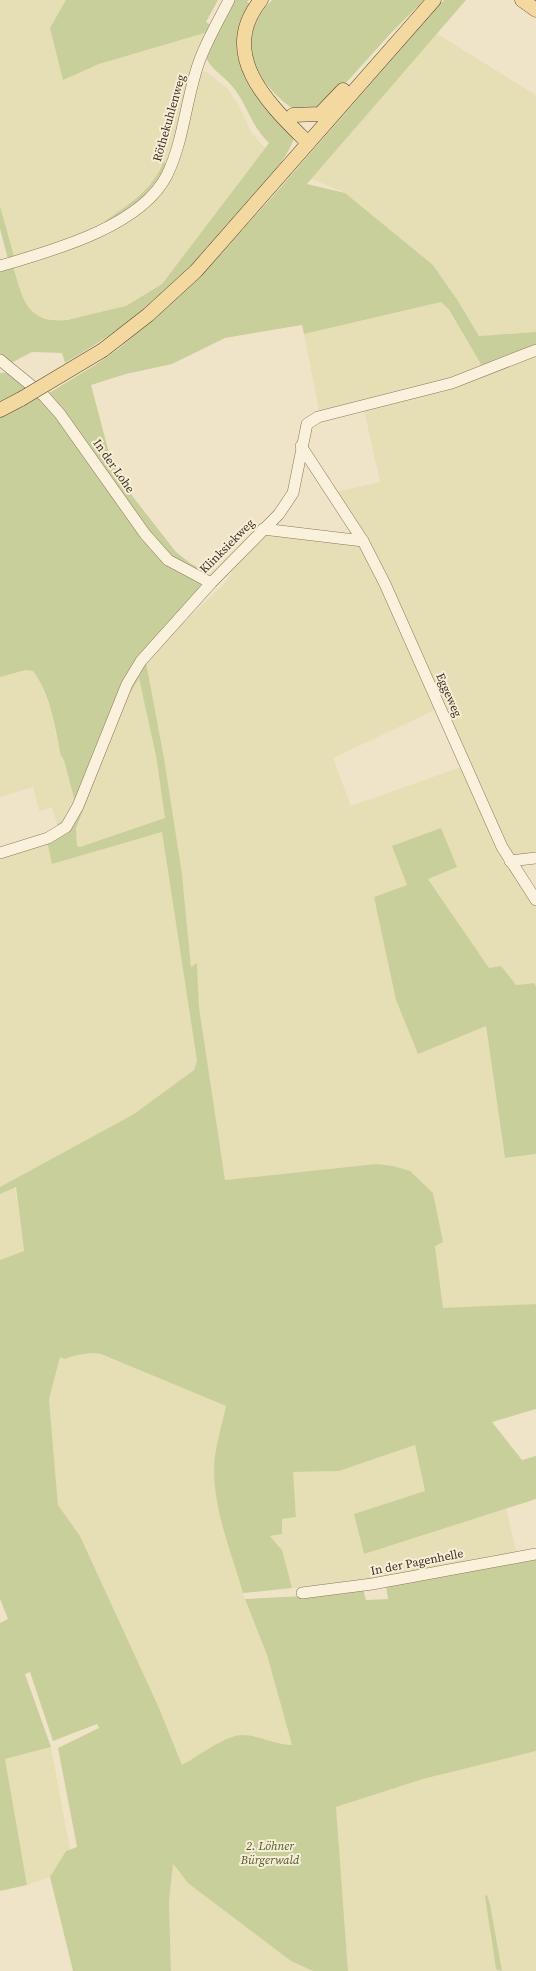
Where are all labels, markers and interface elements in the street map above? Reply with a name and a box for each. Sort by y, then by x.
street label: Röthekuhlenweg [149,73,189,163]
street label: In der Lohe [90,436,138,496]
street label: Klinksiekweg [196,515,258,577]
street label: Eggeweg [432,670,466,720]
street label: In der Pagenhelle [369,1545,465,1579]
park label: 2. Löhner Bürgerwald [240,1838,300,1868]

